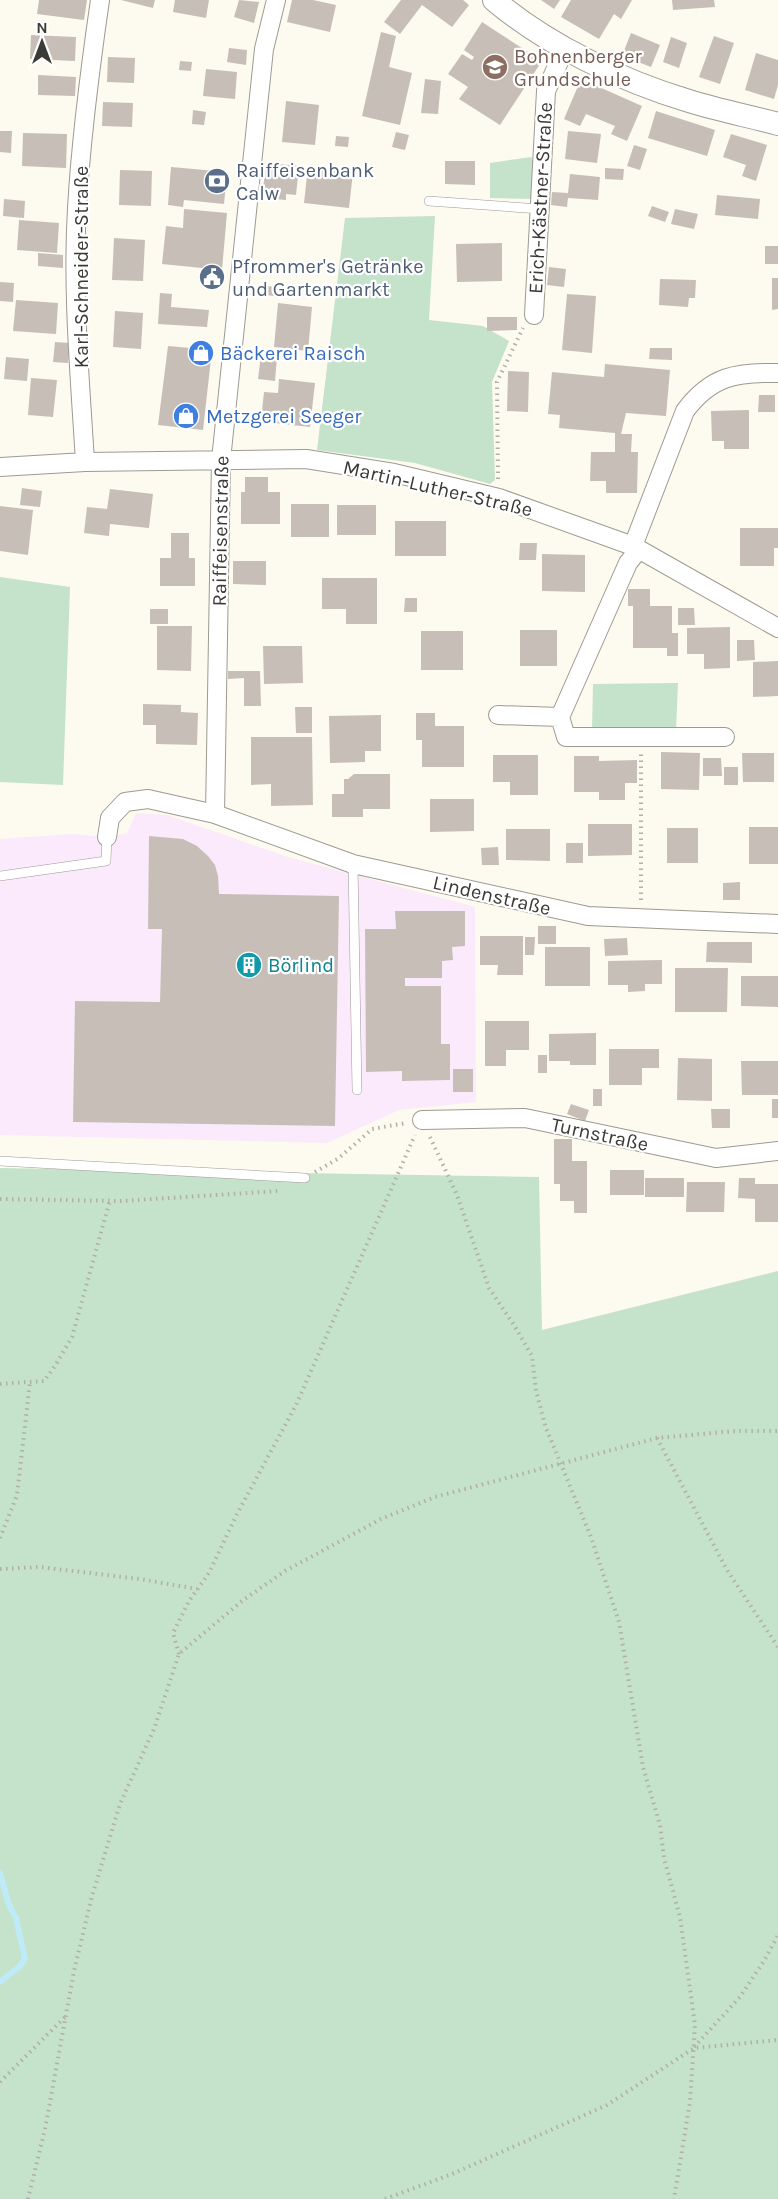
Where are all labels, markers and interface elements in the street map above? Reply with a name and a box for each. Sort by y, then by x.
north arrow [12,12,72,72]
text: N [36,18,48,37]
place label: Bohnenberger Grundschule [514,45,642,91]
school or university icon: Bohnenberger Grundschule [480,52,510,82]
street label: Erich-Kästner-Straße [524,102,557,294]
place label: Raiffeisenbank Calw [236,159,374,205]
street label: Karl-Schneider-Straße [70,166,93,368]
bank icon: Raiffeisenbank Calw [202,166,232,196]
place label: Pfrommer's Getränke und Gartenmarkt [232,255,424,301]
public building icon: Pfrommer's Getränke und Gartenmarkt [197,262,227,292]
shop icon: Bäckerei Raisch [186,338,216,368]
place label: Bäckerei Raisch [220,342,366,365]
shop icon: Metzgerei Seeger [171,401,201,431]
place label: Metzgerei Seeger [206,405,362,428]
street label: Raiffeisenstraße [208,455,233,607]
street label: Martin-Luther-Straße [341,456,535,521]
street label: Lindenstraße [431,871,553,920]
building icon: Börlind [234,950,264,980]
place label: Börlind [268,954,334,977]
street label: Turnstraße [549,1113,651,1156]

